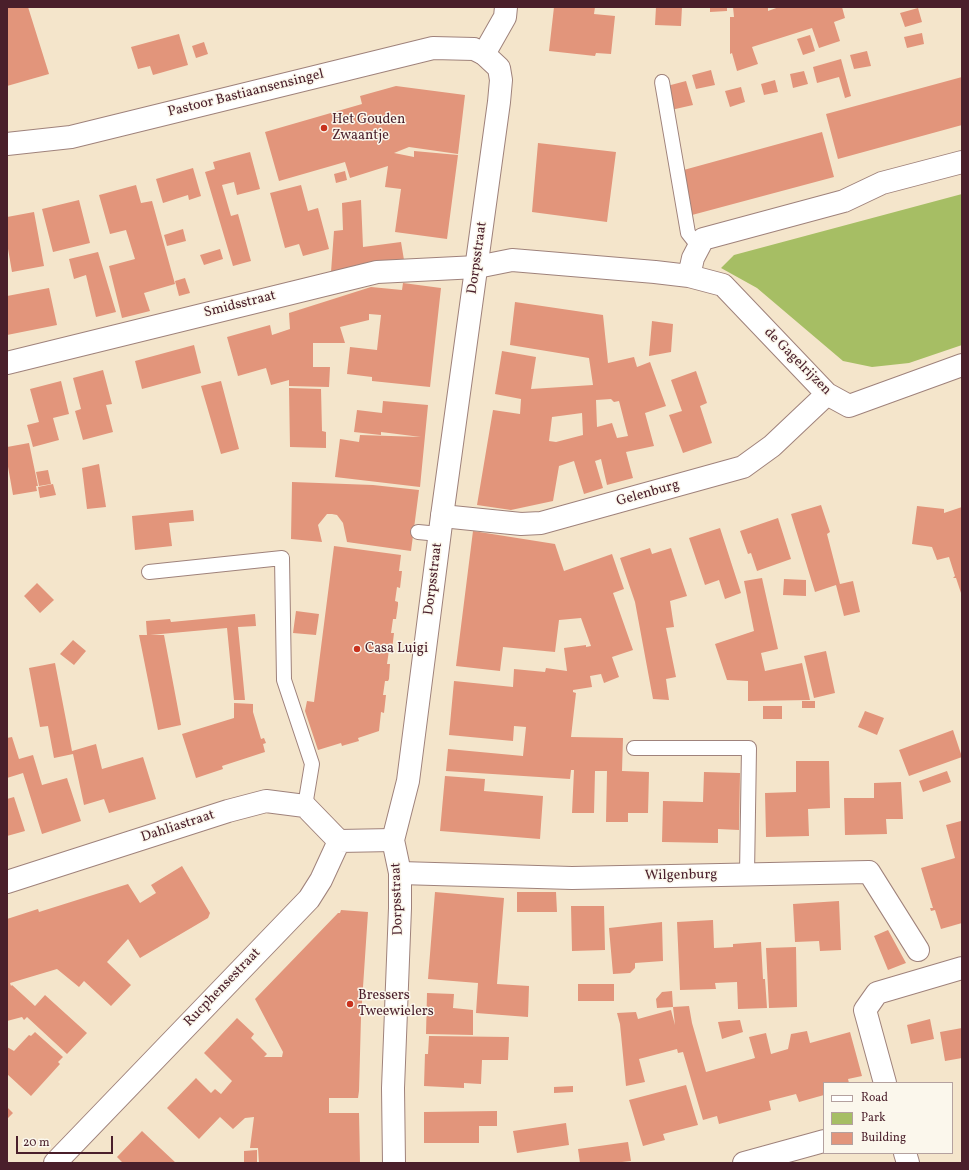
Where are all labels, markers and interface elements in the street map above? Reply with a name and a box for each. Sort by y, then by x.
street label: Pastoor Bastiaansensingel [166,66,326,122]
place label: Het Gouden Zwaantje [332,112,405,144]
marker: Het Gouden Zwaantje [319,123,329,133]
street label: Dorpsstraat [465,221,491,295]
street label: Smidsstraat [202,288,278,322]
street label: de Gagelrijzen [760,325,834,399]
street label: Gelenburg [615,477,681,511]
street label: Dorpsstraat [421,542,447,616]
place label: Casa Luigi [365,641,428,657]
marker: Casa Luigi [352,644,362,654]
street label: Dahliastraat [139,807,217,847]
street label: Dorpsstraat [388,862,408,936]
street label: Wilgenburg [644,867,718,885]
street label: Rucphensestraat [181,945,265,1031]
place label: Bressers Tweewielers [358,988,434,1020]
marker: Bressers Tweewielers [345,999,355,1009]
legend [823,1082,953,1154]
text: Road [861,1090,888,1106]
text: Park [861,1110,886,1126]
scale bar [18,1128,115,1154]
text: Building [861,1130,906,1146]
text: 20 m [23,1135,50,1151]

